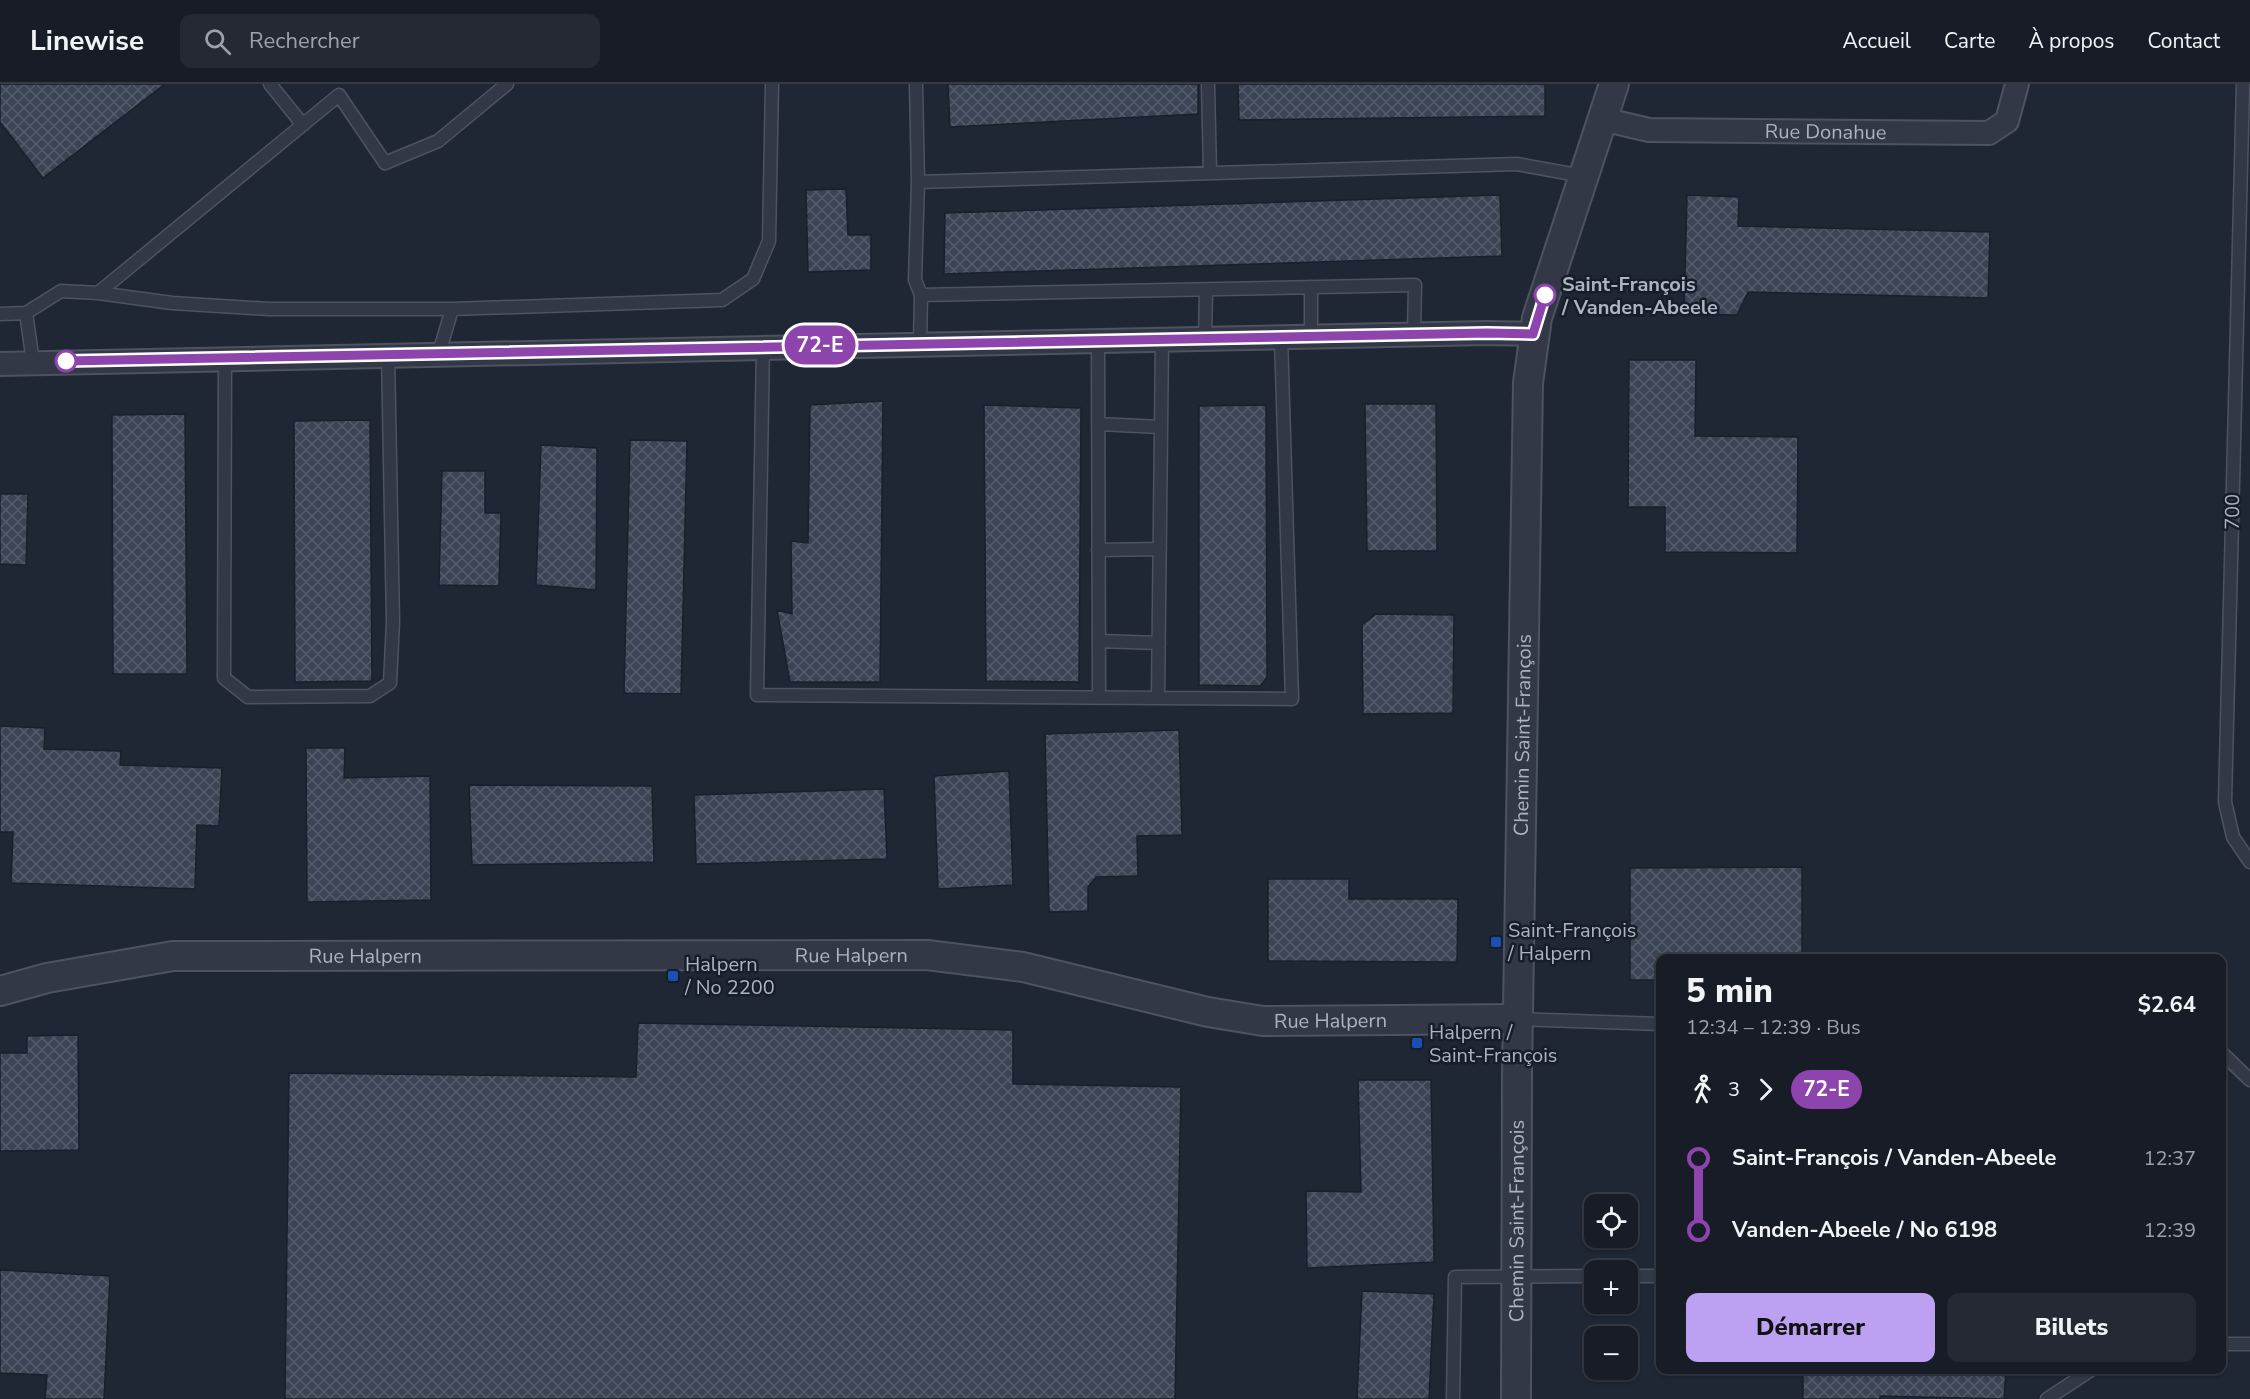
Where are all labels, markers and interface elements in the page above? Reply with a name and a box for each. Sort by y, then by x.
search box [180,14,600,68]
text: Linewise [30,22,144,60]
icon: search [201,25,234,58]
text: Rechercher [249,26,360,56]
text: Accueil [1842,27,1911,55]
text: Carte [1944,27,1995,55]
text: À propos [2028,27,2114,55]
text: Contact [2147,27,2220,55]
street label: Rue Donahue [1765,118,1887,146]
place label: Saint-François / Vanden-Abeele [1561,271,1718,321]
marker: Saint-François / Vanden-Abeele [1534,284,1556,306]
line badge: 72-E [778,326,862,364]
text: 72-E [797,331,843,359]
unlabelled marker [55,350,77,372]
street label: 700 [2219,494,2246,530]
street label: Chemin Saint-François [1508,634,1538,836]
place label: Saint-François / Halpern [1507,917,1636,967]
marker: Saint-François / Halpern [1489,935,1503,949]
street label: Rue Halpern [795,942,908,969]
street label: Rue Halpern [309,943,422,970]
place label: Halpern / No 2200 [684,951,775,1001]
marker: Halpern / No 2200 [666,969,680,983]
text: 5 min [1686,969,1773,1014]
text: $2.64 [2138,990,2196,1020]
street label: Rue Halpern [1274,1007,1387,1035]
text: 12:34 – 12:39 · Bus [1686,1014,1861,1041]
place label: Halpern / Saint-François [1429,1019,1557,1069]
marker: Halpern / Saint-François [1410,1036,1424,1050]
icon: walk [1686,1073,1719,1106]
icon: forward [1749,1073,1782,1106]
text: 72-E [1803,1075,1850,1103]
text: 3 [1728,1076,1740,1103]
street label: Chemin Saint-François [1503,1120,1531,1322]
text: Saint-François / Vanden-Abeele [1732,1143,2056,1173]
text: 12:37 [2143,1145,2196,1172]
map controls [1584,1194,1638,1380]
button: locate [1584,1194,1638,1248]
text: Vanden-Abeele / No 6198 [1732,1215,1997,1245]
text: 12:39 [2143,1217,2196,1244]
button: + [1584,1260,1638,1314]
button: Démarrer [1686,1293,1935,1362]
button: Billets [1947,1293,2196,1362]
button: − [1584,1326,1638,1380]

